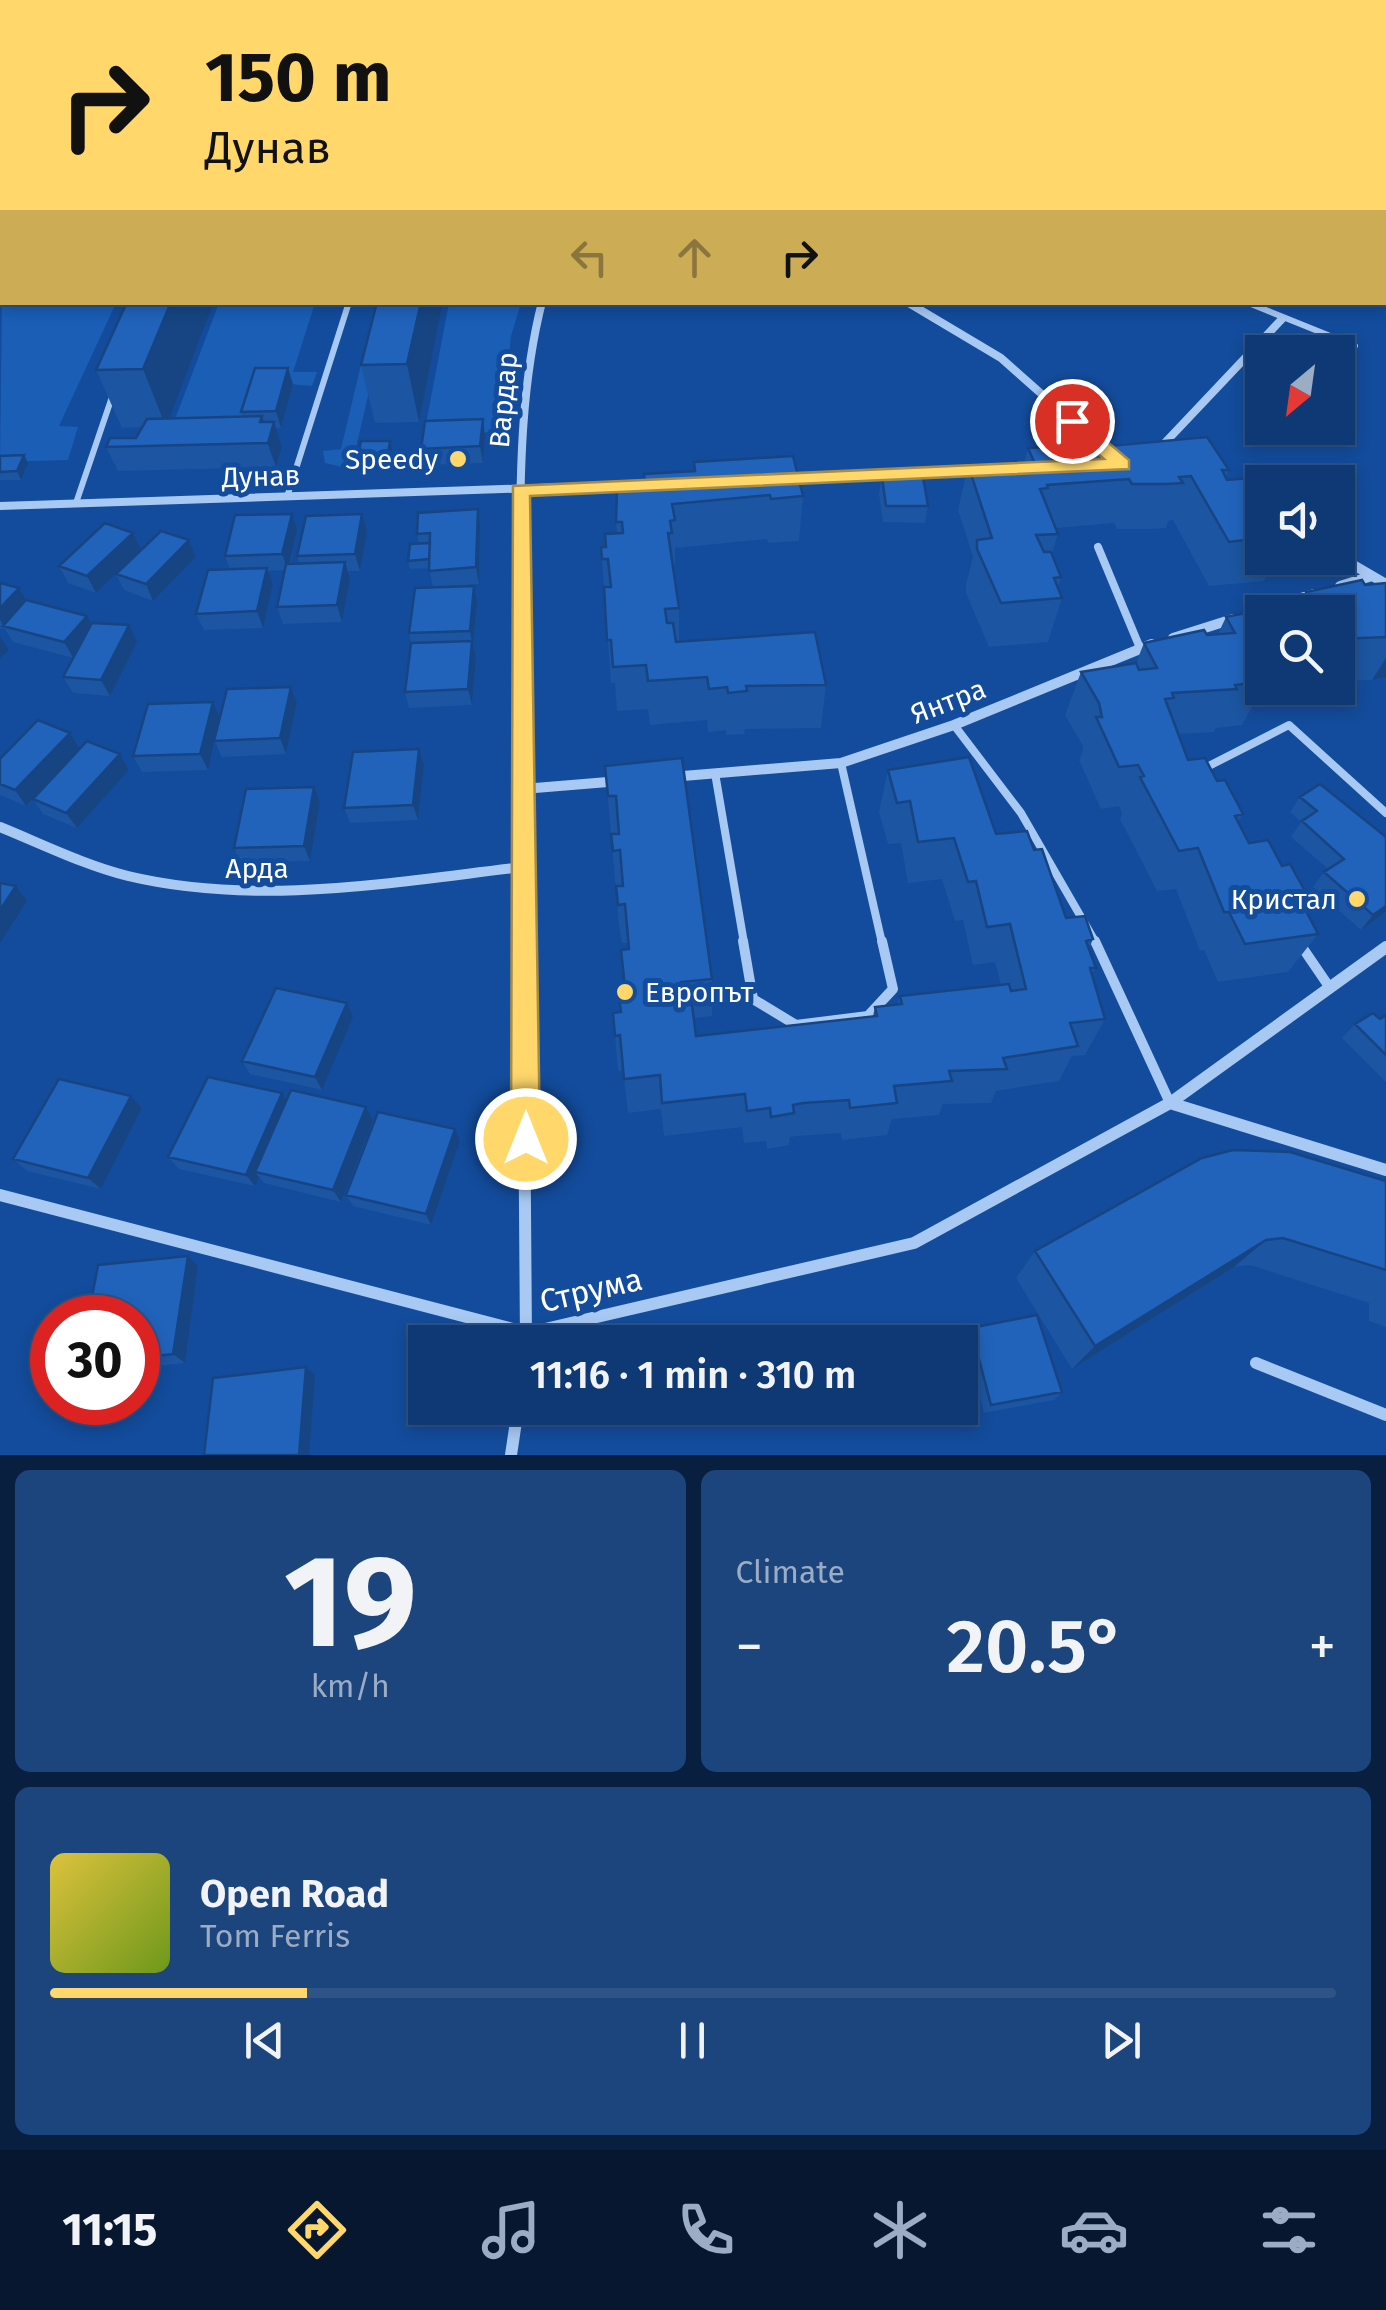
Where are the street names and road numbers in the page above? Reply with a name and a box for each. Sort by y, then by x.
street label: Вардар [483,351,524,449]
street label: Дунав [220,459,301,494]
street label: Янтра [906,672,990,731]
street label: Арда [225,852,289,885]
street label: Струма [536,1260,646,1320]

